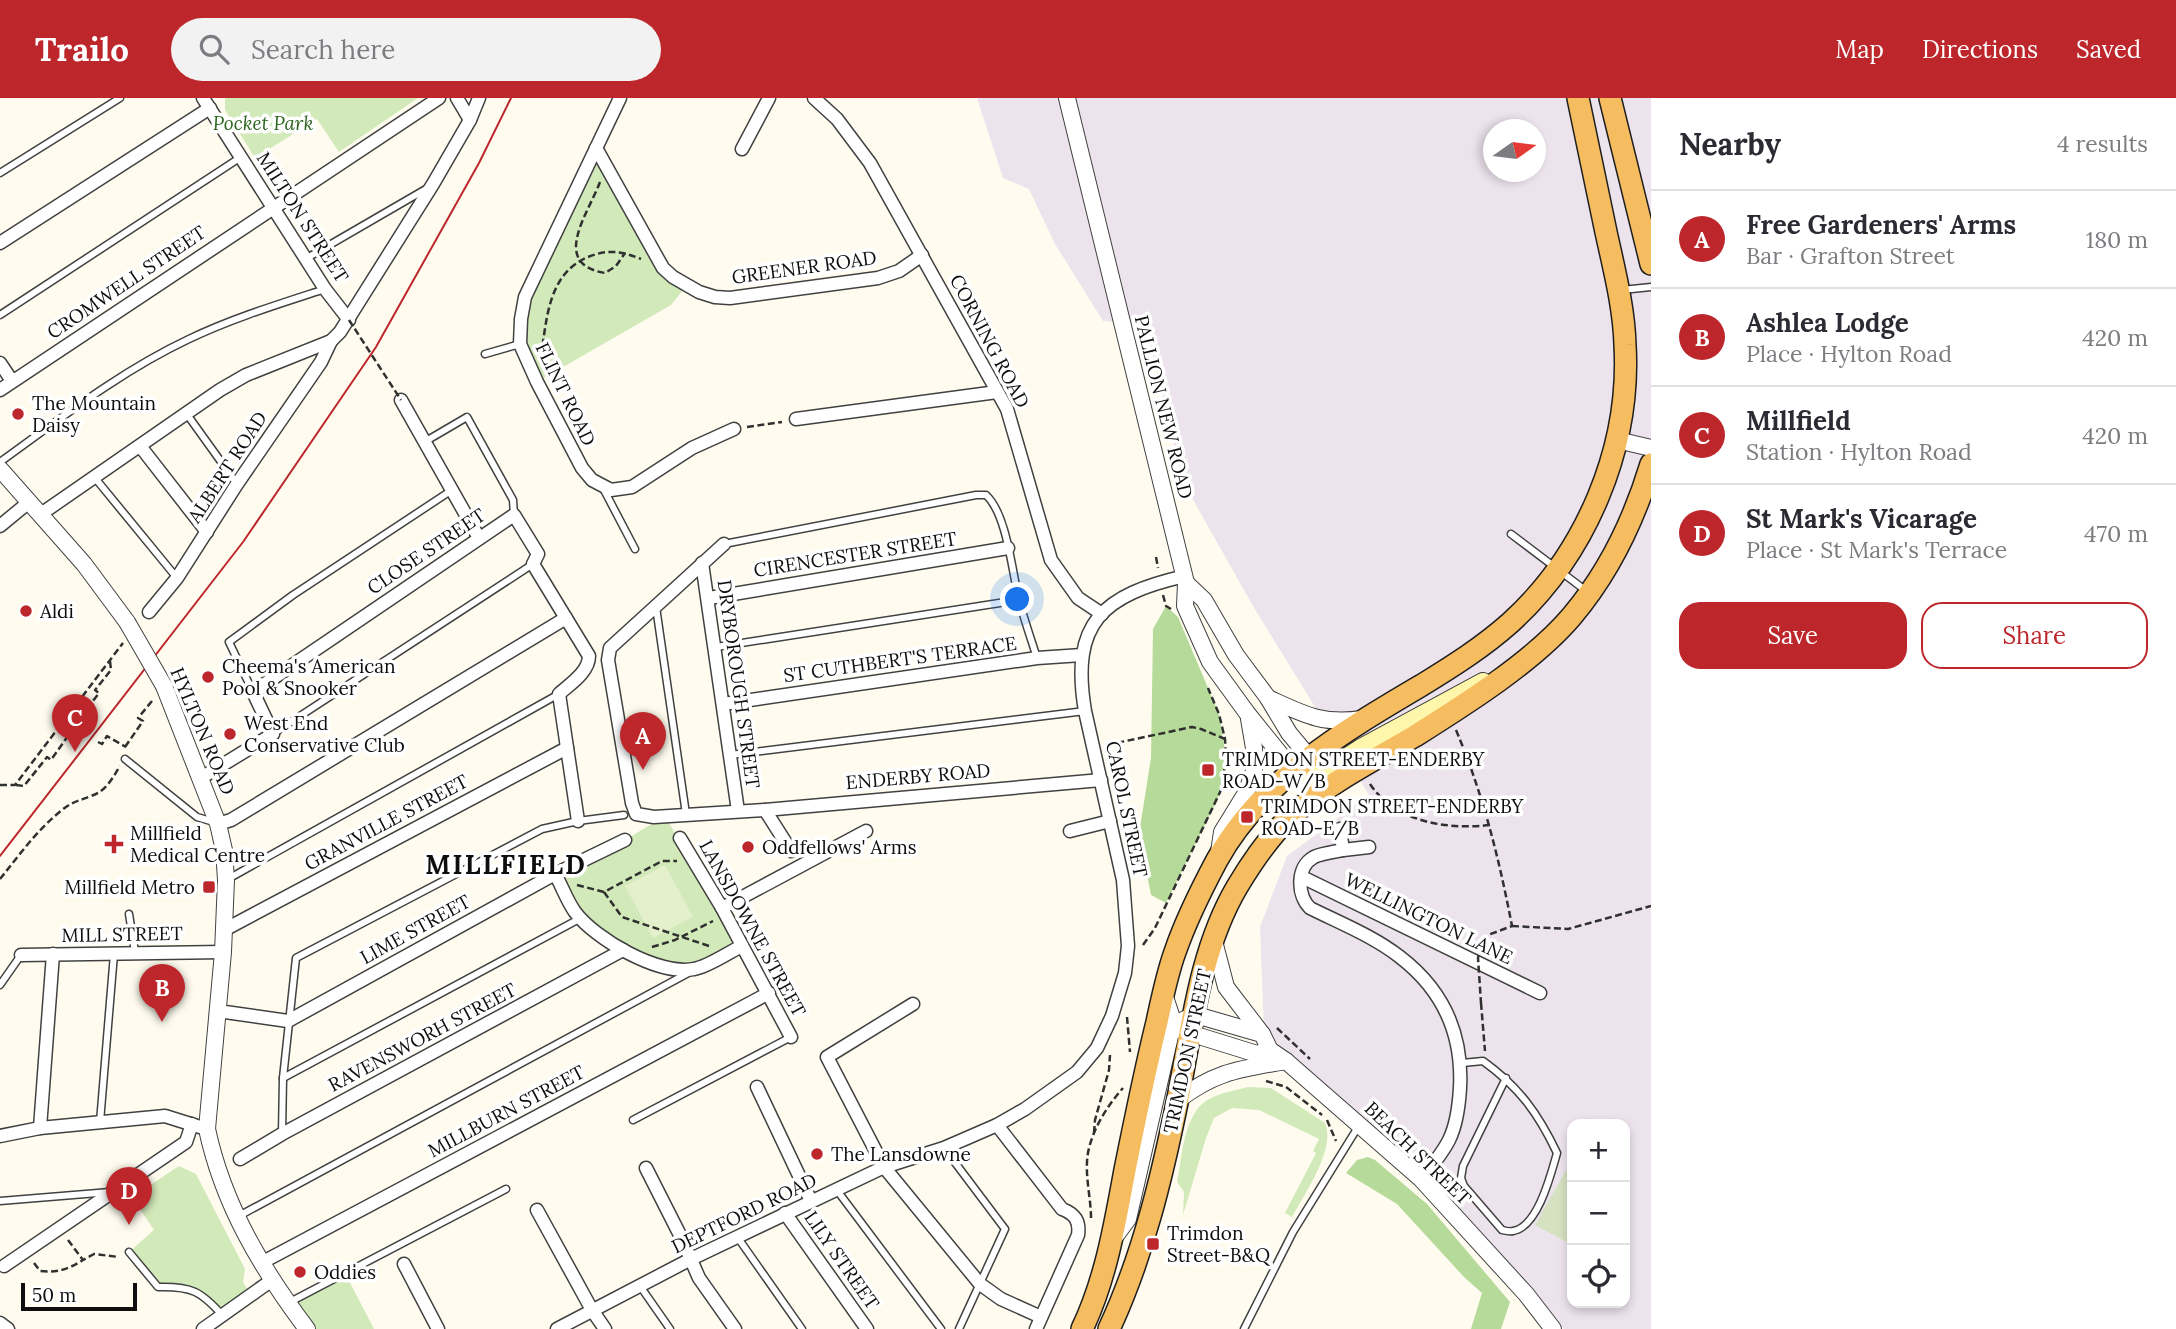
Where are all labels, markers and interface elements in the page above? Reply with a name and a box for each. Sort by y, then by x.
search box [171,18,661,81]
text: Trailo [35,28,129,70]
icon: search [195,30,233,68]
text: Search here [251,33,395,66]
text: Map [1835,34,1884,65]
text: Directions [1922,34,2038,65]
text: Saved [2076,34,2141,65]
park label: Pocket Park [213,111,313,135]
north arrow [1483,119,1546,182]
text: Nearby [1679,125,1781,163]
text: 4 results [2057,129,2148,158]
street label: MILTON STREET [252,147,354,287]
text: Free Gardeners' Arms [1746,208,2016,241]
street label: CROMWELL STREET [42,220,210,344]
text: A [1694,225,1710,254]
text: 180 m [2086,225,2148,254]
text: Bar · Grafton Street [1746,241,1955,270]
street label: GREENER ROAD [730,245,878,289]
street label: CORNING ROAD [945,270,1035,412]
text: Ashlea Lodge [1746,306,1909,339]
street label: PALLION NEW ROAD [1130,313,1198,501]
text: B [1694,323,1710,352]
text: 420 m [2082,323,2148,352]
street label: FLINT ROAD [531,338,601,450]
text: Place · Hylton Road [1746,339,1952,368]
place label: The Mountain Daisy [32,391,156,437]
text: Millfield [1746,404,1851,437]
marker: The Mountain Daisy [10,406,26,422]
street label: ALBERT ROAD [181,407,272,528]
text: C [1694,421,1710,450]
text: 420 m [2082,421,2148,450]
text: Station · Hylton Road [1746,437,1972,466]
text: St Mark's Vicarage [1746,502,1977,535]
street label: CLOSE STREET [362,503,490,599]
text: D [1693,519,1711,548]
text: 470 m [2084,519,2148,548]
street label: CIRENCESTER STREET [752,526,958,582]
text: Place · St Mark's Terrace [1746,535,2007,564]
street label: DRYBOROUGH STREET [712,578,766,790]
your location [1000,582,1034,616]
place label: Aldi [39,599,74,623]
button: Save [1679,602,1907,669]
button: Share [1921,602,2148,669]
marker: Aldi [18,603,34,619]
street label: ST CUTHBERT'S TERRACE [782,631,1018,687]
place label: Cheema's American Pool & Snooker [222,654,396,700]
street label: HYLTON ROAD [165,664,241,798]
marker: Cheema's American Pool & Snooker [200,669,216,685]
pin: C [52,694,98,752]
place label: West End Conservative Club [244,711,405,757]
pin: A [620,712,666,770]
marker: West End Conservative Club [222,726,238,742]
street label: CAROL STREET [1101,739,1153,879]
place label: TRIMDON STREET-ENDERBY ROAD-W/B [1222,747,1485,794]
street label: ENDERBY ROAD [845,758,991,794]
marker: TRIMDON STREET-ENDERBY ROAD-W/B [1200,762,1216,778]
street label: GRANVILLE STREET [300,769,472,875]
place label: TRIMDON STREET-ENDERBY ROAD-E/B [1261,794,1524,841]
marker: TRIMDON STREET-ENDERBY ROAD-E/B [1239,809,1255,825]
place label: Millfield Medical Centre [130,821,265,867]
marker: Millfield Medical Centre [104,834,124,854]
street label: LANSDOWNE STREET [694,835,812,1021]
place label: Oddfellows' Arms [762,835,917,859]
marker: Oddfellows' Arms [740,839,756,855]
district label: MILLFIELD [425,848,587,881]
street label: WELLINGTON LANE [1341,867,1517,969]
place label: Millfield Metro [64,875,195,899]
marker: Millfield Metro [201,879,217,895]
street label: LIME STREET [356,889,474,969]
street label: MILL STREET [61,921,183,947]
pin: B [139,964,185,1022]
street label: TRIMDON STREET [1158,967,1216,1135]
street label: RAVENSWORH STREET [324,977,520,1097]
street label: MILLBURN STREET [424,1060,588,1162]
street label: BEACH STREET [1360,1096,1476,1210]
map controls [1567,1119,1630,1308]
button: + [1567,1119,1630,1182]
place label: The Lansdowne [831,1142,971,1166]
marker: The Lansdowne [809,1146,825,1162]
pin: D [106,1167,152,1225]
street label: DEPTFORD ROAD [667,1167,821,1259]
button: − [1567,1182,1630,1245]
street label: LILY STREET [799,1206,885,1314]
place label: Trimdon Street-B&Q [1167,1221,1270,1267]
marker: Trimdon Street-B&Q [1145,1236,1161,1252]
button: locate [1567,1245,1630,1308]
place label: Oddies [314,1260,376,1284]
marker: Oddies [292,1264,308,1280]
scale bar [21,1280,136,1312]
text: 50 m [32,1283,76,1307]

